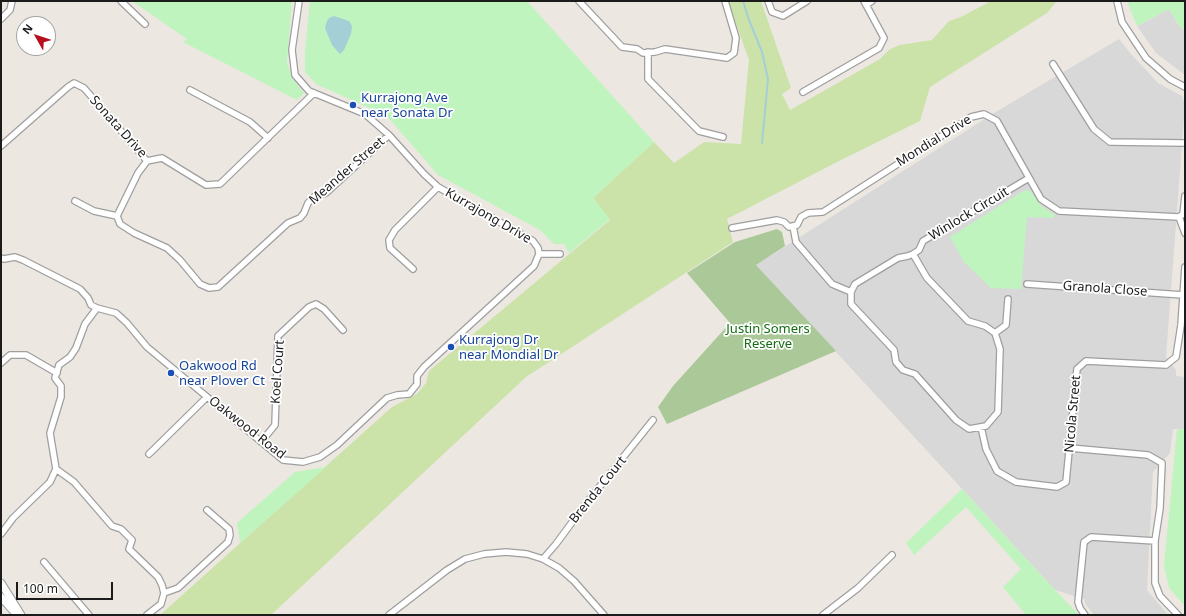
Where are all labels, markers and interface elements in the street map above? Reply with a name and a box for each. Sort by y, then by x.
north arrow [16,16,56,56]
text: N [18,21,36,37]
place label: Kurrajong Ave near Sonata Dr [361,90,453,121]
street label: Sonata Drive [86,93,150,161]
marker: Kurrajong Ave near Sonata Dr [348,100,358,110]
street label: Mondial Drive [894,112,974,170]
street label: Meander Street [306,134,388,208]
street label: Winlock Circuit [926,184,1012,244]
street label: Kurrajong Drive [442,185,534,247]
street label: Granola Close [1062,278,1148,300]
park label: Justin Somers Reserve [726,321,810,352]
place label: Kurrajong Dr near Mondial Dr [459,332,558,363]
street label: Koel Court [268,339,288,405]
marker: Kurrajong Dr near Mondial Dr [446,342,456,352]
place label: Oakwood Rd near Plover Ct [179,358,265,389]
marker: Oakwood Rd near Plover Ct [166,368,176,378]
street label: Nicola Street [1062,375,1084,453]
street label: Oakwood Road [206,393,288,463]
street label: Brenda Court [566,453,630,527]
scale bar [18,574,115,600]
text: 100 m [23,580,58,597]

